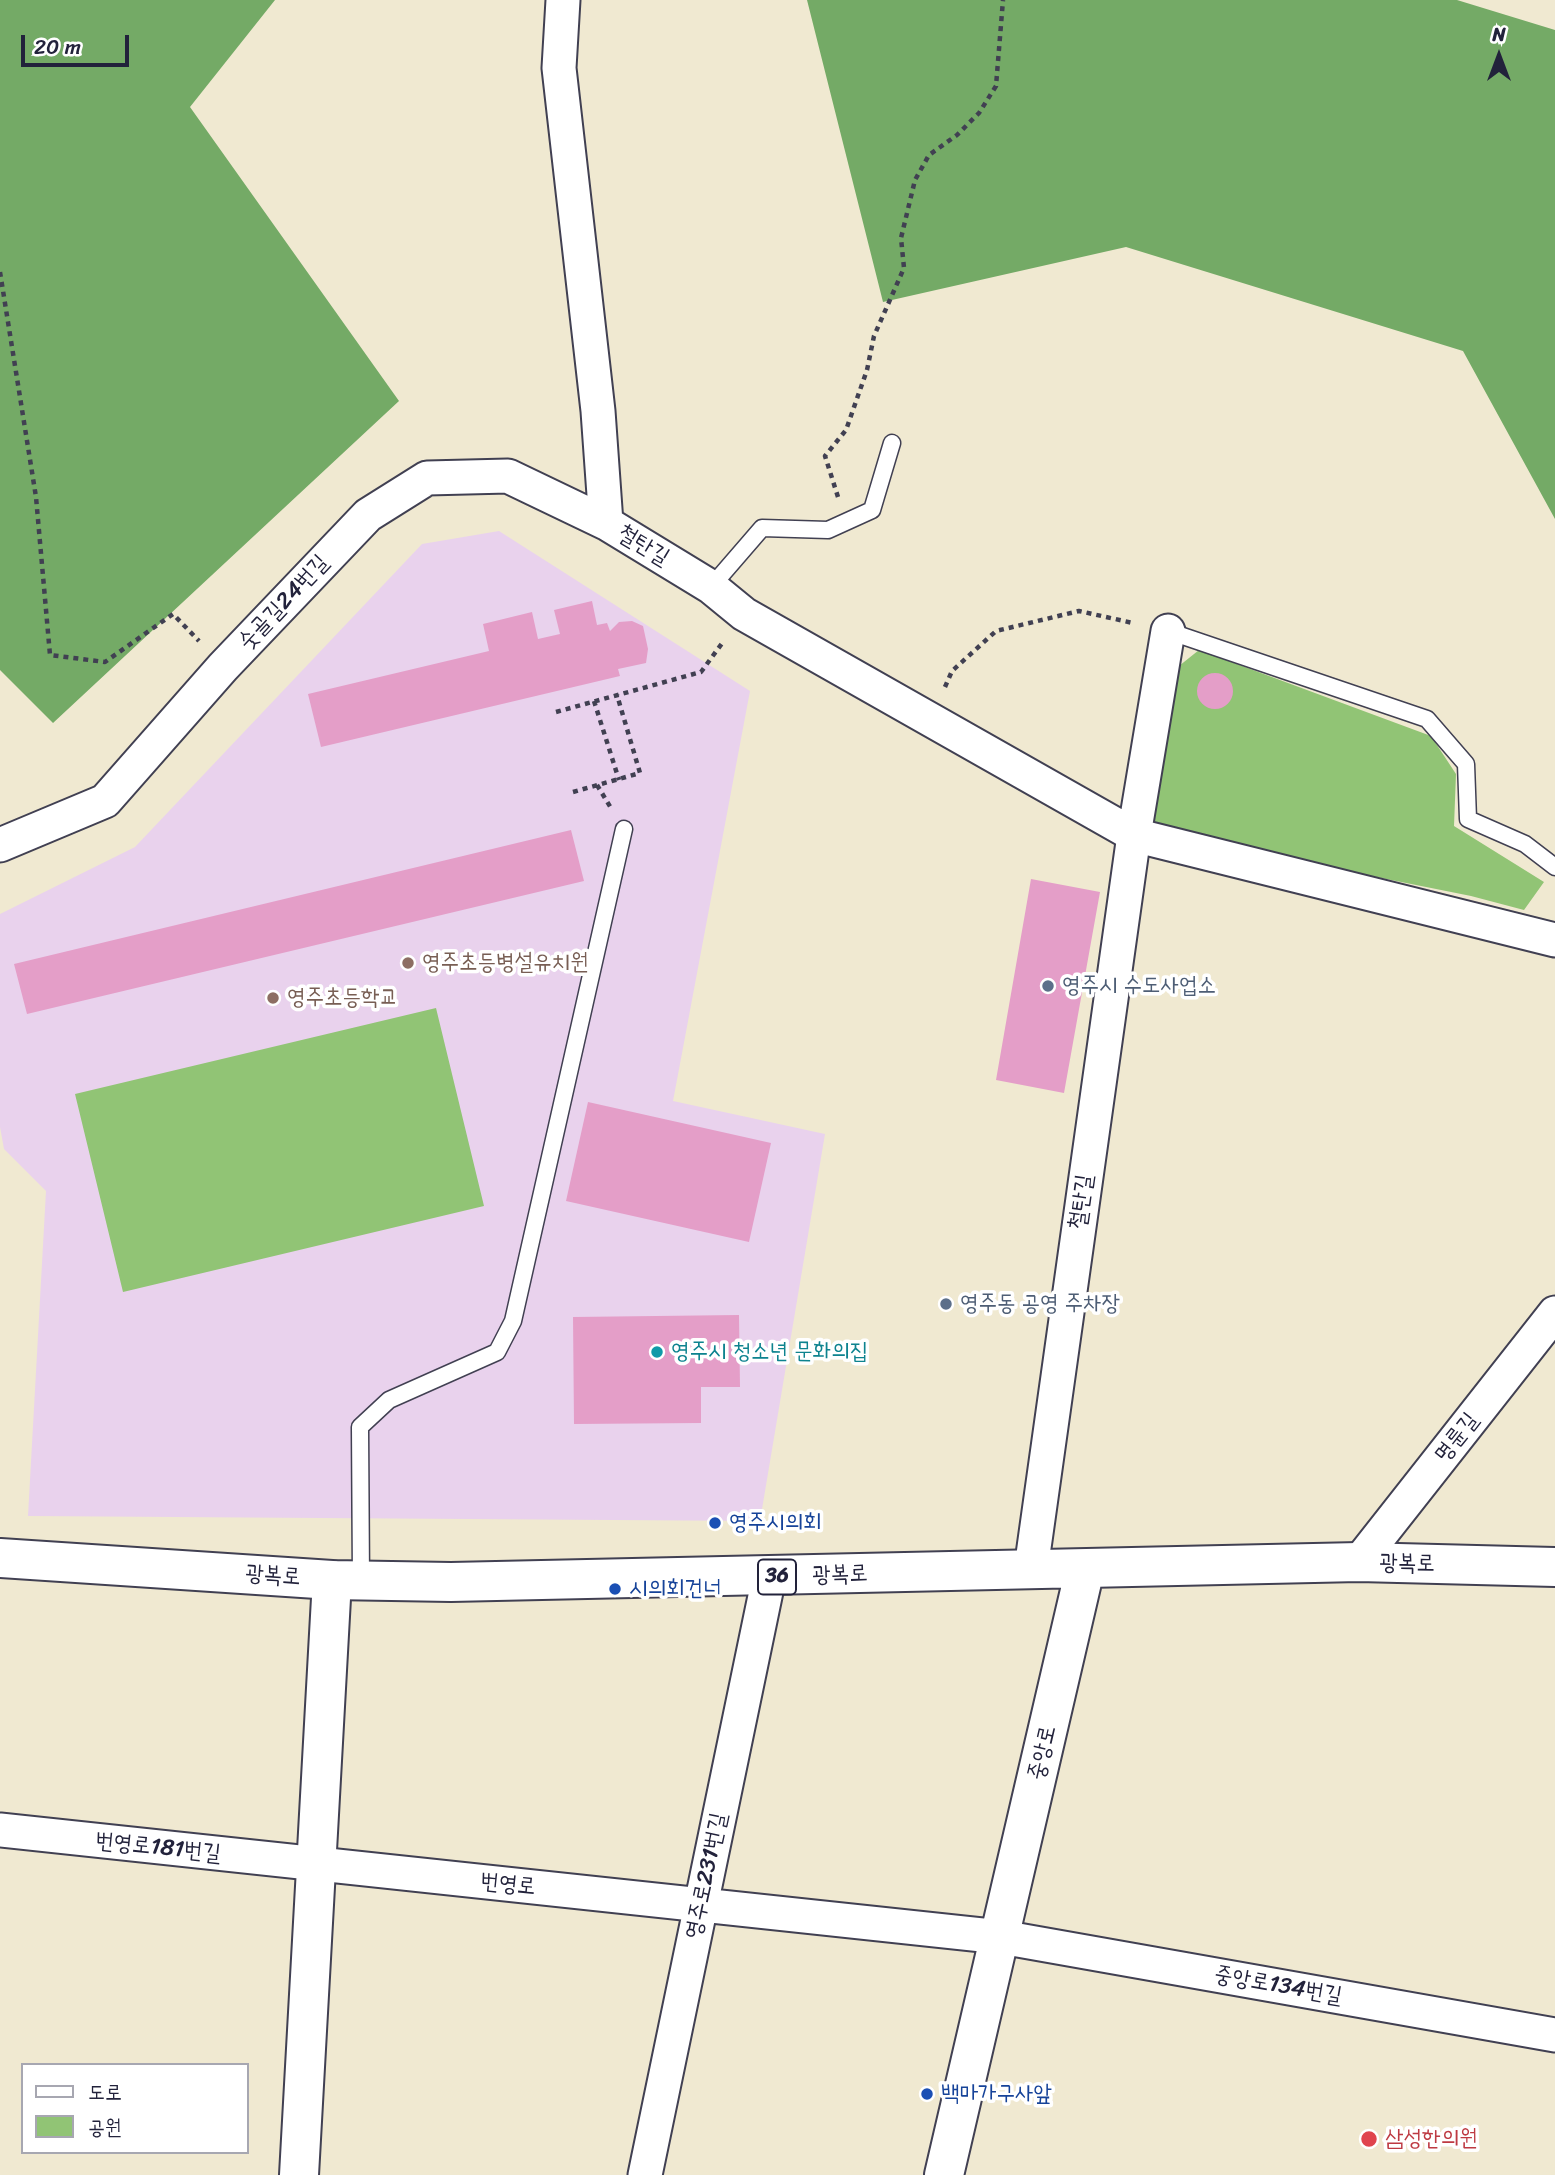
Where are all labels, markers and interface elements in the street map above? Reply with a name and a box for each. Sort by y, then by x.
text: N [1492,18,1506,51]
scale bar [24,21,133,65]
north arrow [1464,21,1534,91]
text: 20 m [34,28,81,66]
street label: 철탄길 [612,520,674,572]
street label: 숫골길24번길 [233,550,335,656]
place label: 영주초등병설유치원 [422,949,589,977]
marker: 영주초등병설유치원 [400,955,416,971]
place label: 영주시 수도사업소 [1062,972,1216,1000]
marker: 영주시 수도사업소 [1040,978,1056,994]
place label: 영주초등학교 [287,984,398,1012]
marker: 영주초등학교 [265,990,281,1006]
street label: 철탄길 [1064,1173,1100,1231]
place label: 영주동 공영 주차장 [960,1290,1120,1318]
marker: 영주동 공영 주차장 [938,1296,954,1312]
place label: 영주시 청소년 문화의집 [671,1338,868,1366]
marker: 영주시 청소년 문화의집 [649,1344,665,1360]
street label: 명륜길 [1429,1408,1485,1468]
place label: 영주시의회 [729,1509,822,1537]
marker: 영주시의회 [707,1515,723,1531]
street label: 광복로 [1379,1550,1435,1578]
street label: 광복로 [244,1560,302,1592]
road number: 36 [758,1560,796,1594]
street label: 광복로 [812,1560,868,1590]
place label: 시의회건너 [629,1575,722,1603]
marker: 시의회건너 [607,1581,623,1597]
street label: 중앙로 [1023,1723,1063,1783]
street label: 영주로231번길 [680,1810,734,1942]
street label: 번영로181번길 [94,1828,222,1868]
street label: 번영로 [479,1868,537,1902]
street label: 중앙로134번길 [1212,1961,1344,2011]
legend [21,2063,248,2154]
text: 도로 [88,2073,122,2111]
place label: 백마가구사앞 [941,2080,1052,2108]
marker: 백마가구사앞 [919,2086,935,2102]
text: 공원 [88,2108,122,2146]
place label: 삼성한의원 [1385,2125,1478,2153]
marker: 삼성한의원 [1359,2129,1379,2149]

